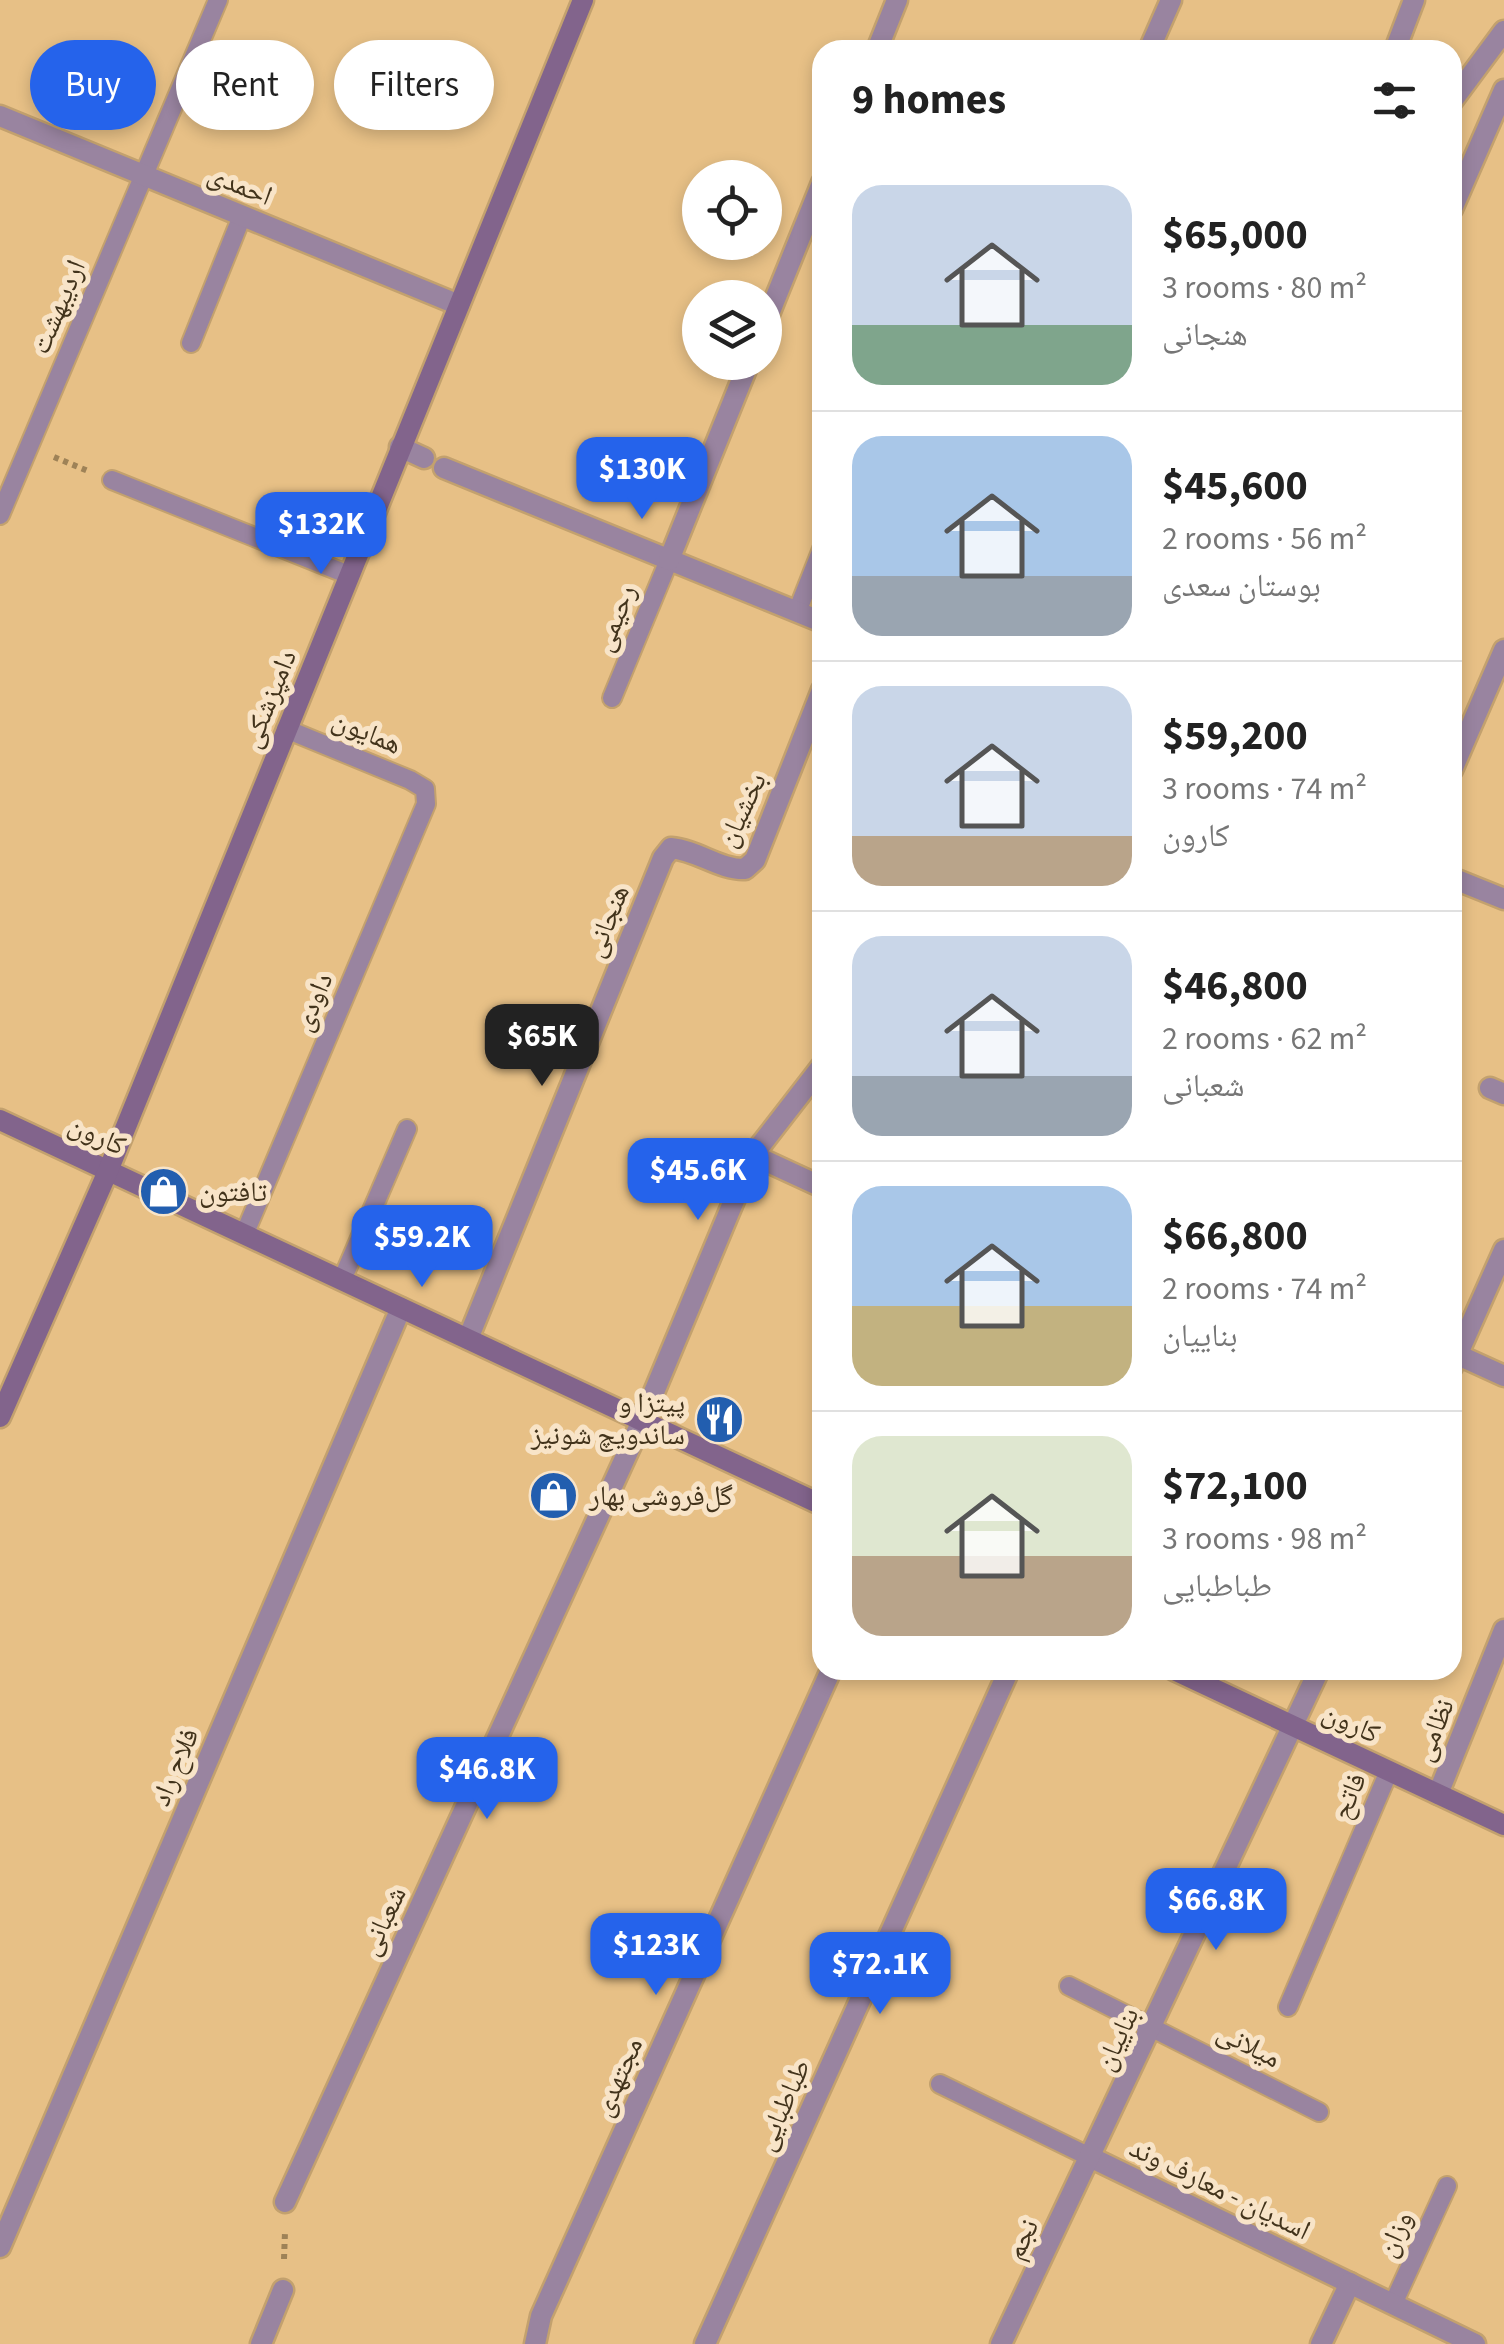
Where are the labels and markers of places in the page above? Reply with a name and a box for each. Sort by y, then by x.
pin: $130K [572,437,712,522]
pin: $132K [251,492,391,577]
pin: $65K [483,1004,601,1089]
pin: $45.6K [617,1138,779,1223]
shop icon: تافتون [138,1166,190,1218]
place label: تافتون [199,1172,267,1212]
pin: $59.2K [341,1205,503,1290]
place label: پیتزا و ساندویچ شونیز [530,1383,685,1455]
restaurant icon: پیتزا و ساندویچ شونیز [694,1393,746,1445]
shop icon: گل‌فروشی بهار [528,1470,580,1522]
place label: گل‌فروشی بهار [588,1476,733,1516]
pin: $46.8K [406,1737,568,1822]
pin: $66.8K [1135,1868,1297,1953]
pin: $123K [586,1913,726,1998]
pin: $72.1K [799,1932,961,2017]

